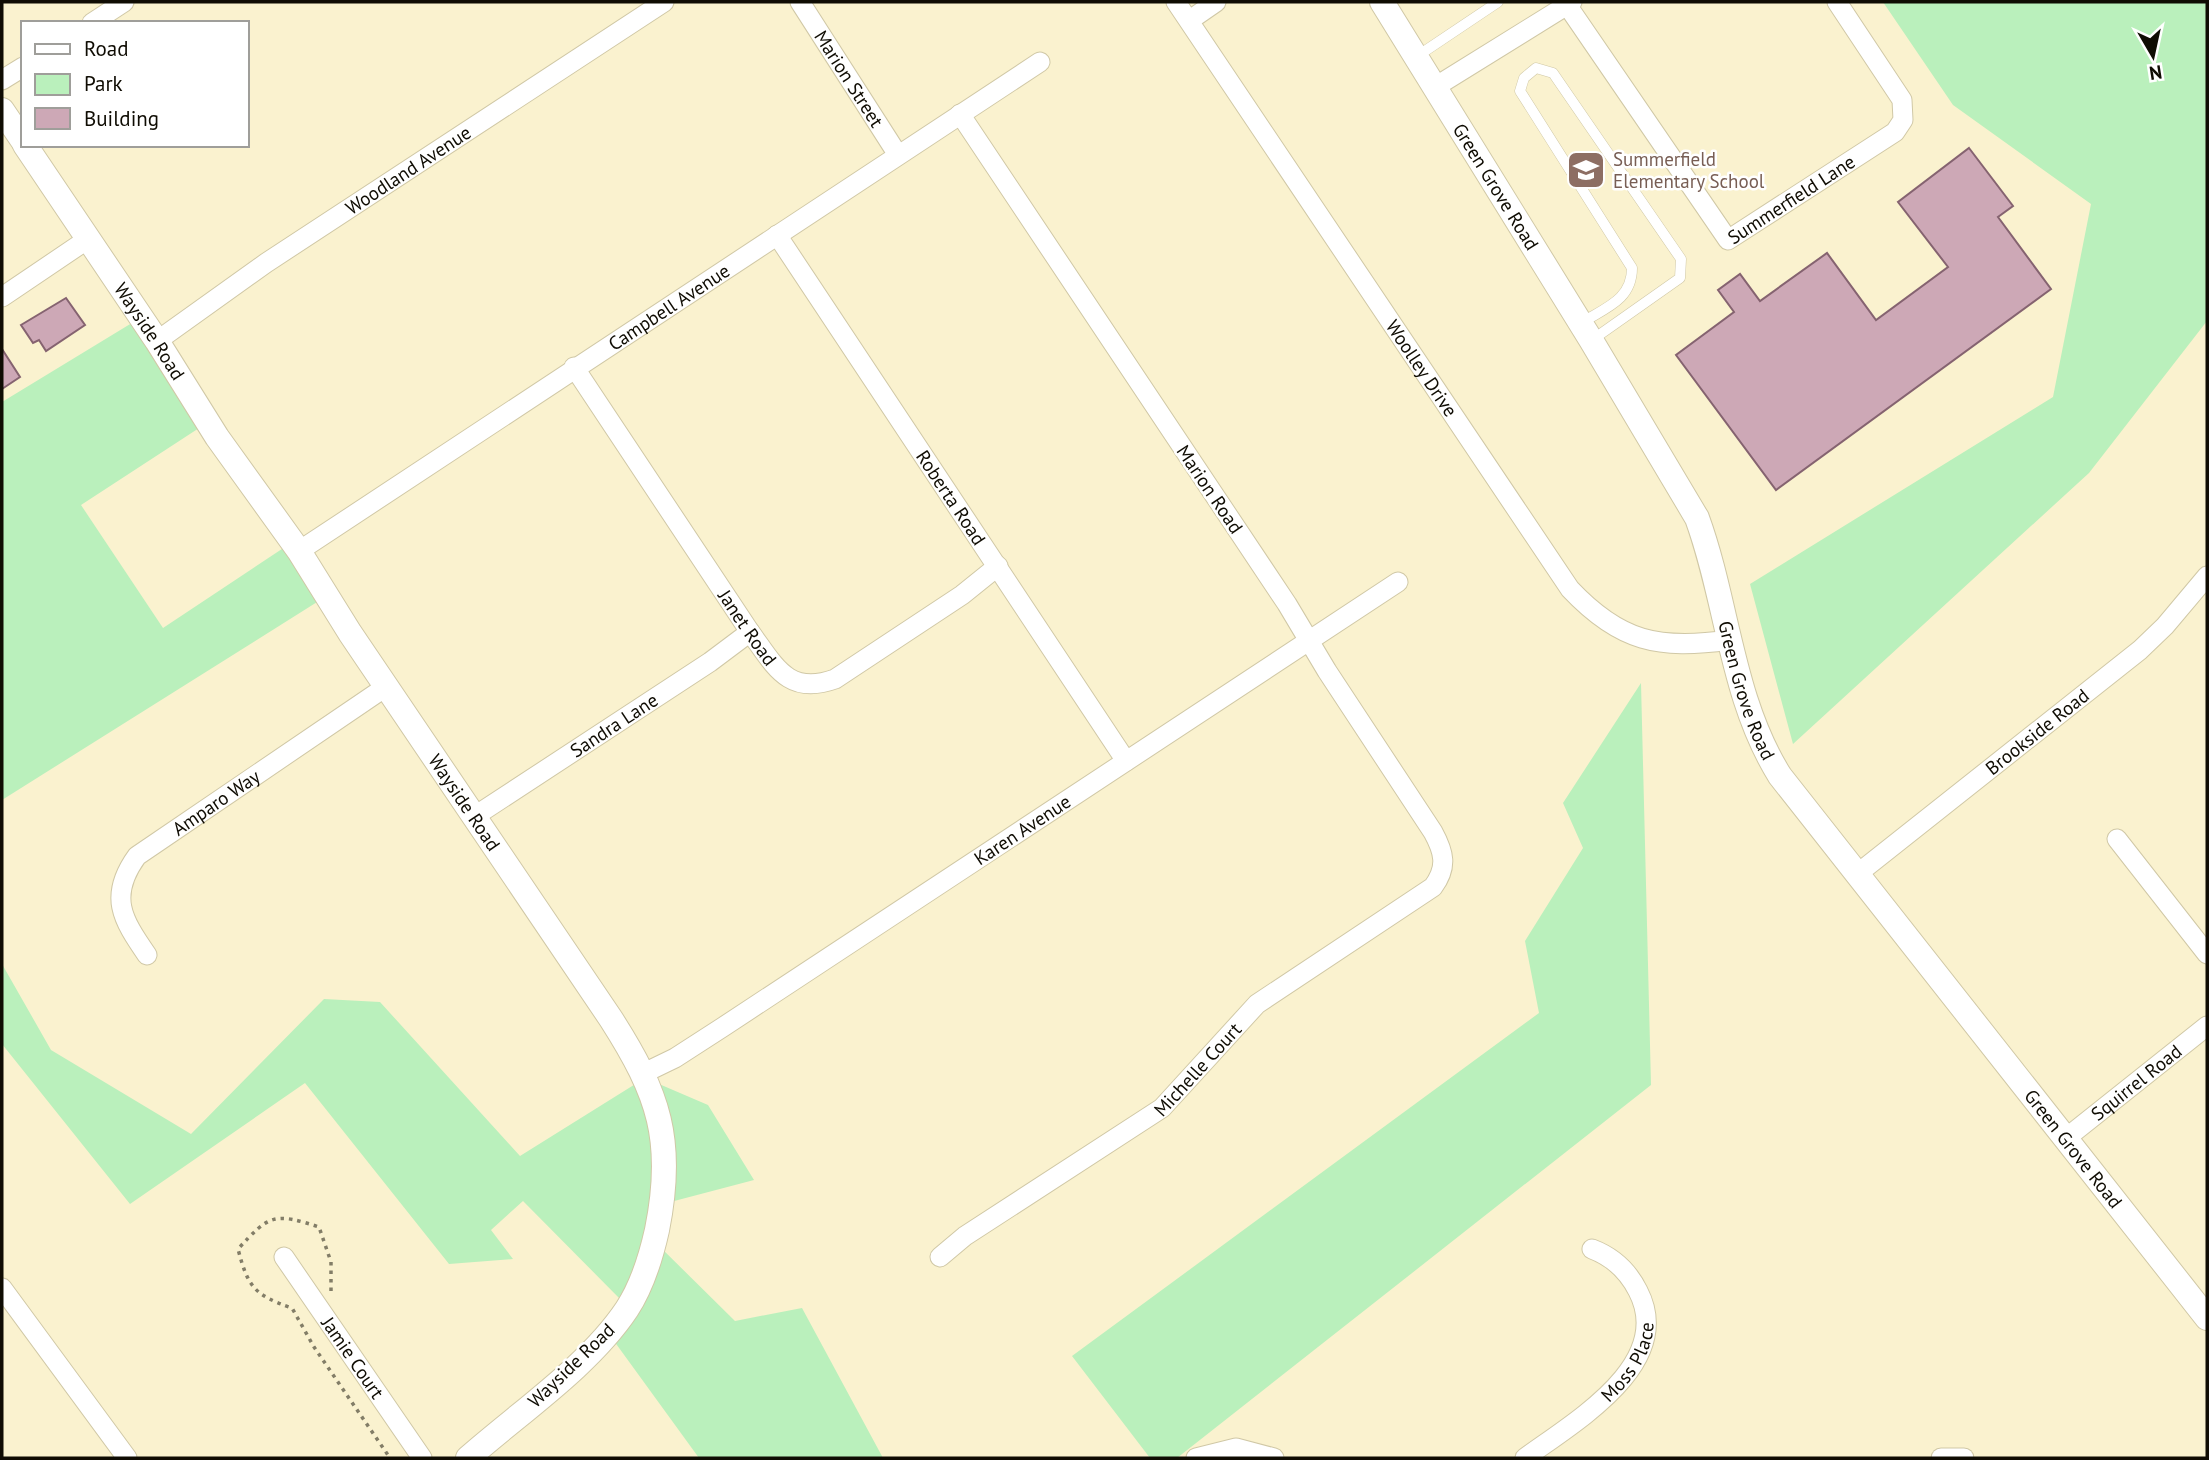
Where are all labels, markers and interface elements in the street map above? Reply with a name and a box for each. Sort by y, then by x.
legend [21,21,248,147]
north arrow [2118,21,2188,91]
street label: Marion Street [809,26,889,132]
text: Road [84,35,128,62]
text: N [2148,60,2164,86]
text: Park [84,70,123,97]
text: Building [84,105,159,132]
street label: Green Grove Road [1448,119,1544,254]
street label: Woodland Avenue [341,120,475,220]
place label: Summerfield Elementary School [1613,147,1765,193]
school or university icon: Summerfield Elementary School [1565,149,1607,191]
street label: Summerfield Lane [1723,149,1859,249]
street label: Campbell Avenue [603,258,734,356]
street label: Wayside Road [109,278,190,384]
street label: Woolley Drive [1381,315,1463,421]
street label: Marion Road [1172,440,1248,538]
street label: Roberta Road [911,446,991,549]
street label: Janet Road [713,584,782,670]
street label: Green Grove Road [1713,619,1781,764]
street label: Brookside Road [1980,683,2094,780]
street label: Sandra Lane [565,688,662,762]
street label: Wayside Road [423,749,506,855]
street label: Amparo Way [168,764,265,841]
street label: Karen Avenue [969,789,1075,870]
street label: Michelle Court [1148,1017,1247,1121]
street label: Squirrel Road [2086,1039,2186,1126]
street label: Green Grove Road [2019,1084,2128,1213]
street label: Jamie Court [316,1311,390,1404]
street label: Wayside Road [523,1318,619,1412]
street label: Moss Place [1596,1321,1658,1407]

